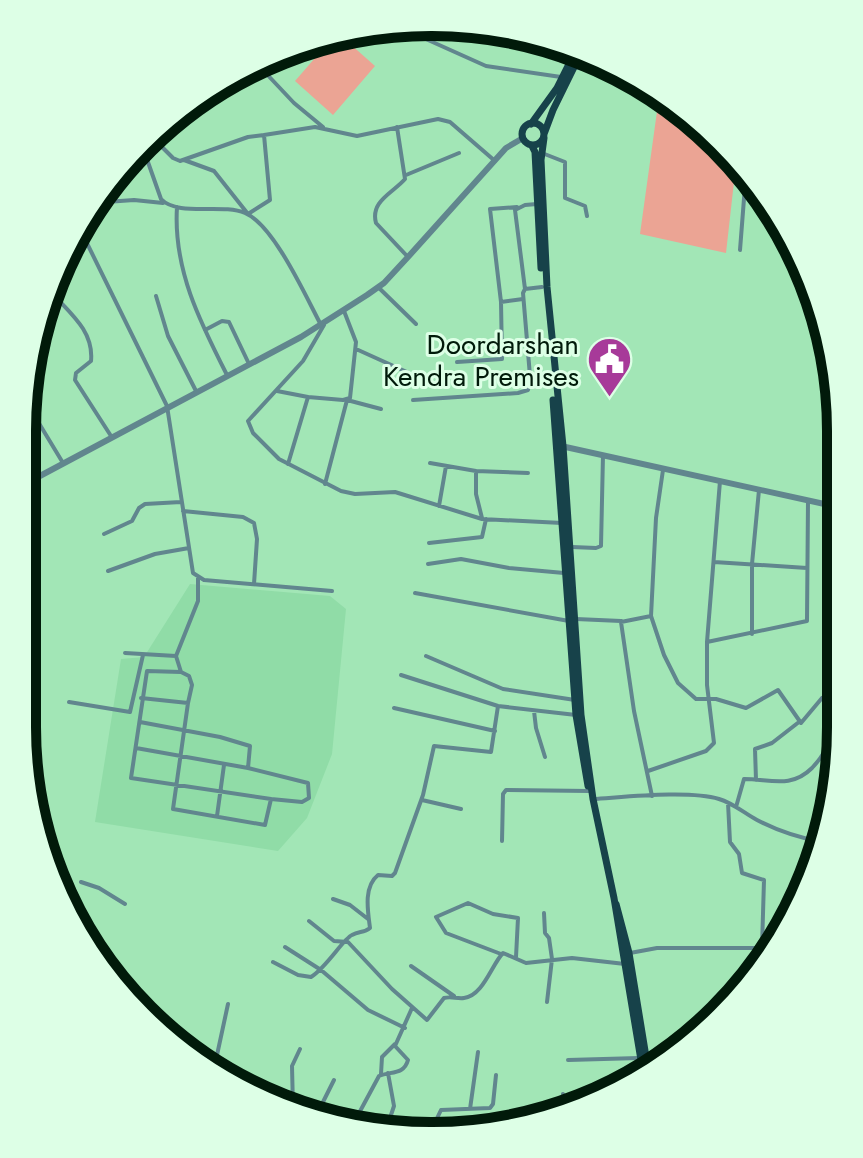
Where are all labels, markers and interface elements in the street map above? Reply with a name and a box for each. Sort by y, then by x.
place label: Doordarshan Kendra Premises [383,324,579,397]
public building icon: Doordarshan Kendra Premises [586,336,634,399]

